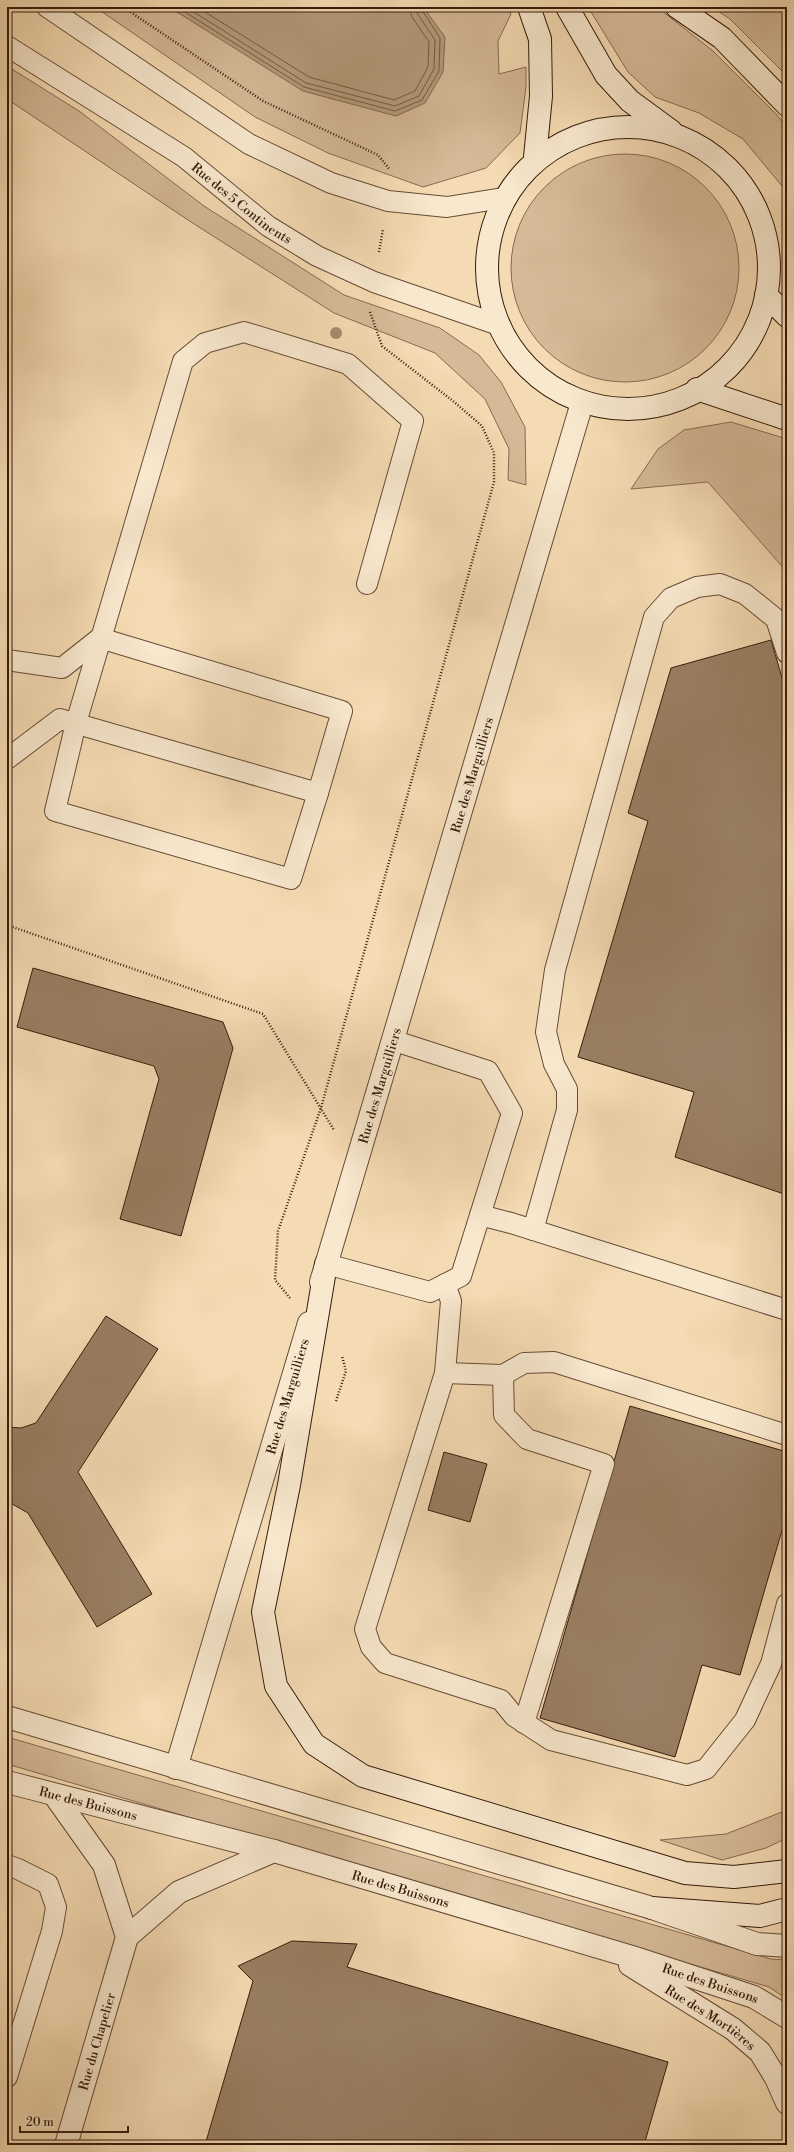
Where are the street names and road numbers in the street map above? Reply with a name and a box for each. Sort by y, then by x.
street label: Rue des 5 Continents [188,160,295,248]
street label: Rue des Marguilliers [448,715,497,835]
street label: Rue des Marguilliers [356,1026,405,1146]
street label: Rue des Marguilliers [263,1336,313,1456]
street label: Rue des Buissons [37,1784,139,1824]
street label: Rue des Buissons [350,1867,452,1912]
street label: Rue des Buissons [660,1960,762,2007]
street label: Rue des Mortières [662,1982,759,2054]
street label: Rue du Chapelier [75,1991,119,2092]

